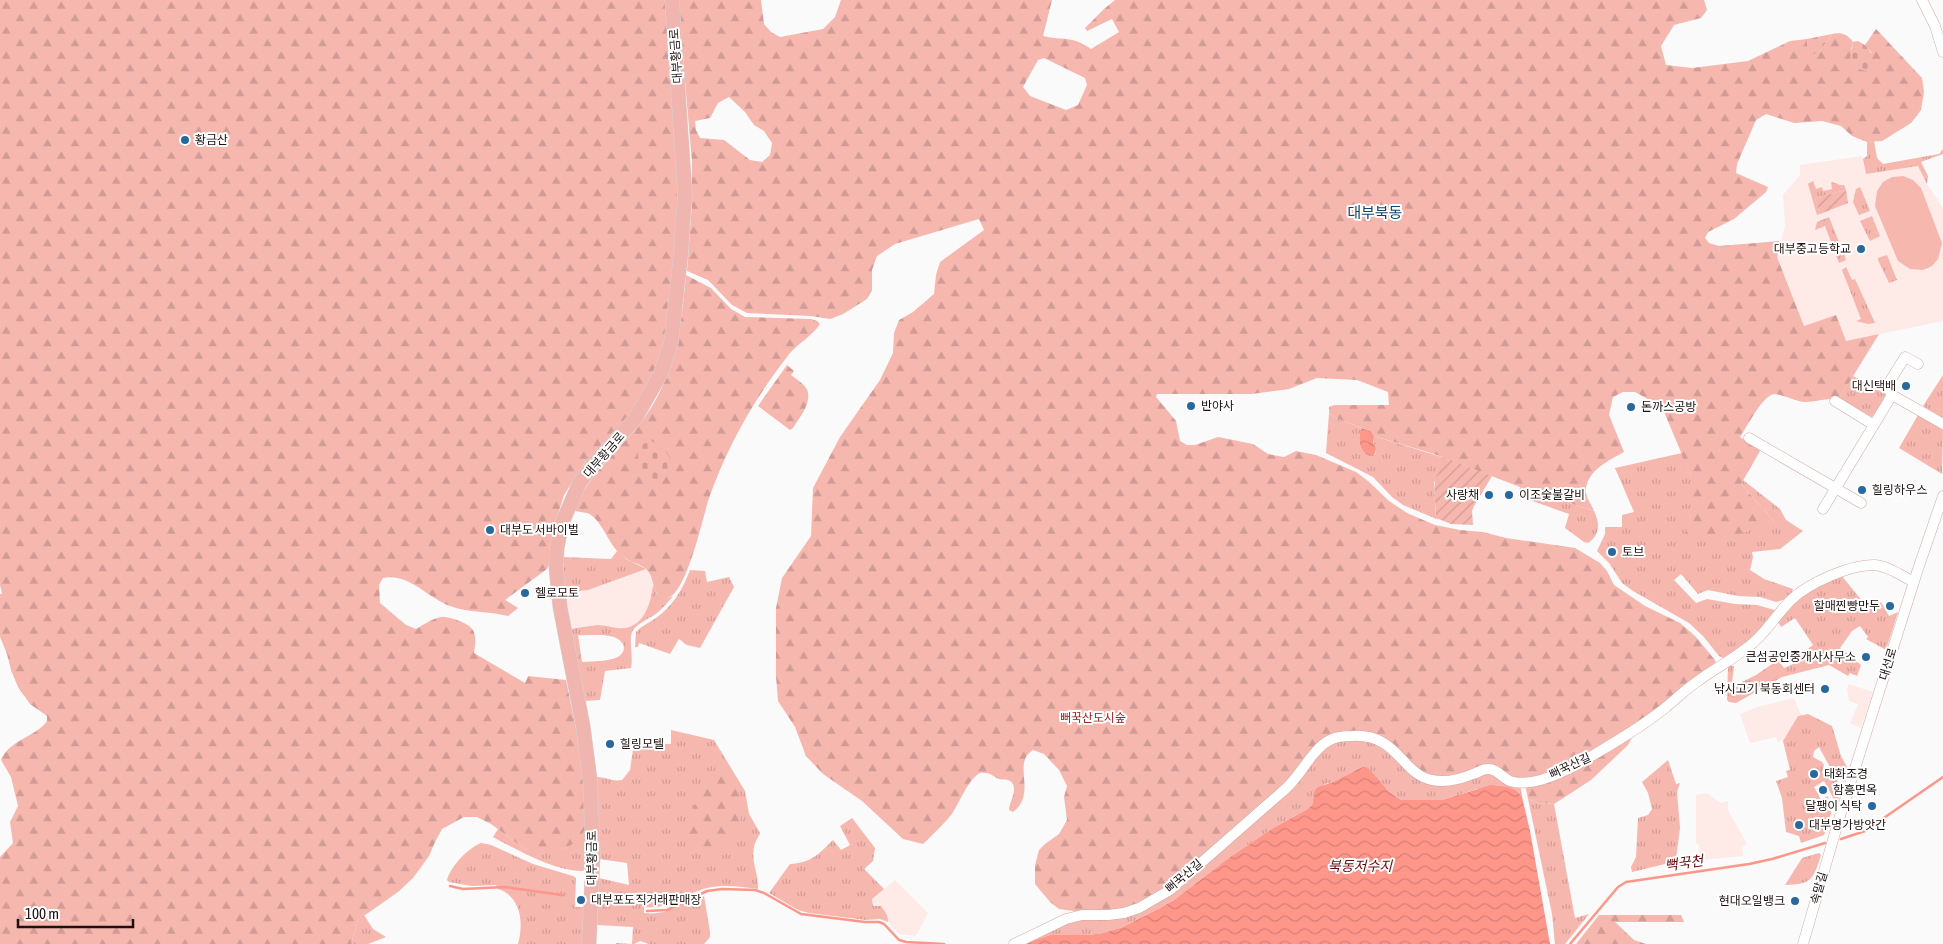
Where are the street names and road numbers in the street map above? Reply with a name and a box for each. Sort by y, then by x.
street label: 대부황금로 [667,28,685,84]
street label: 대부황금로 [581,430,627,480]
street label: 대선로 [1876,646,1900,682]
street label: 뻐꾹산길 [1547,750,1593,782]
street label: 대부황금로 [585,830,599,886]
street label: 뻐꾹산길 [1163,856,1205,896]
street label: 속말길 [1808,870,1830,906]

